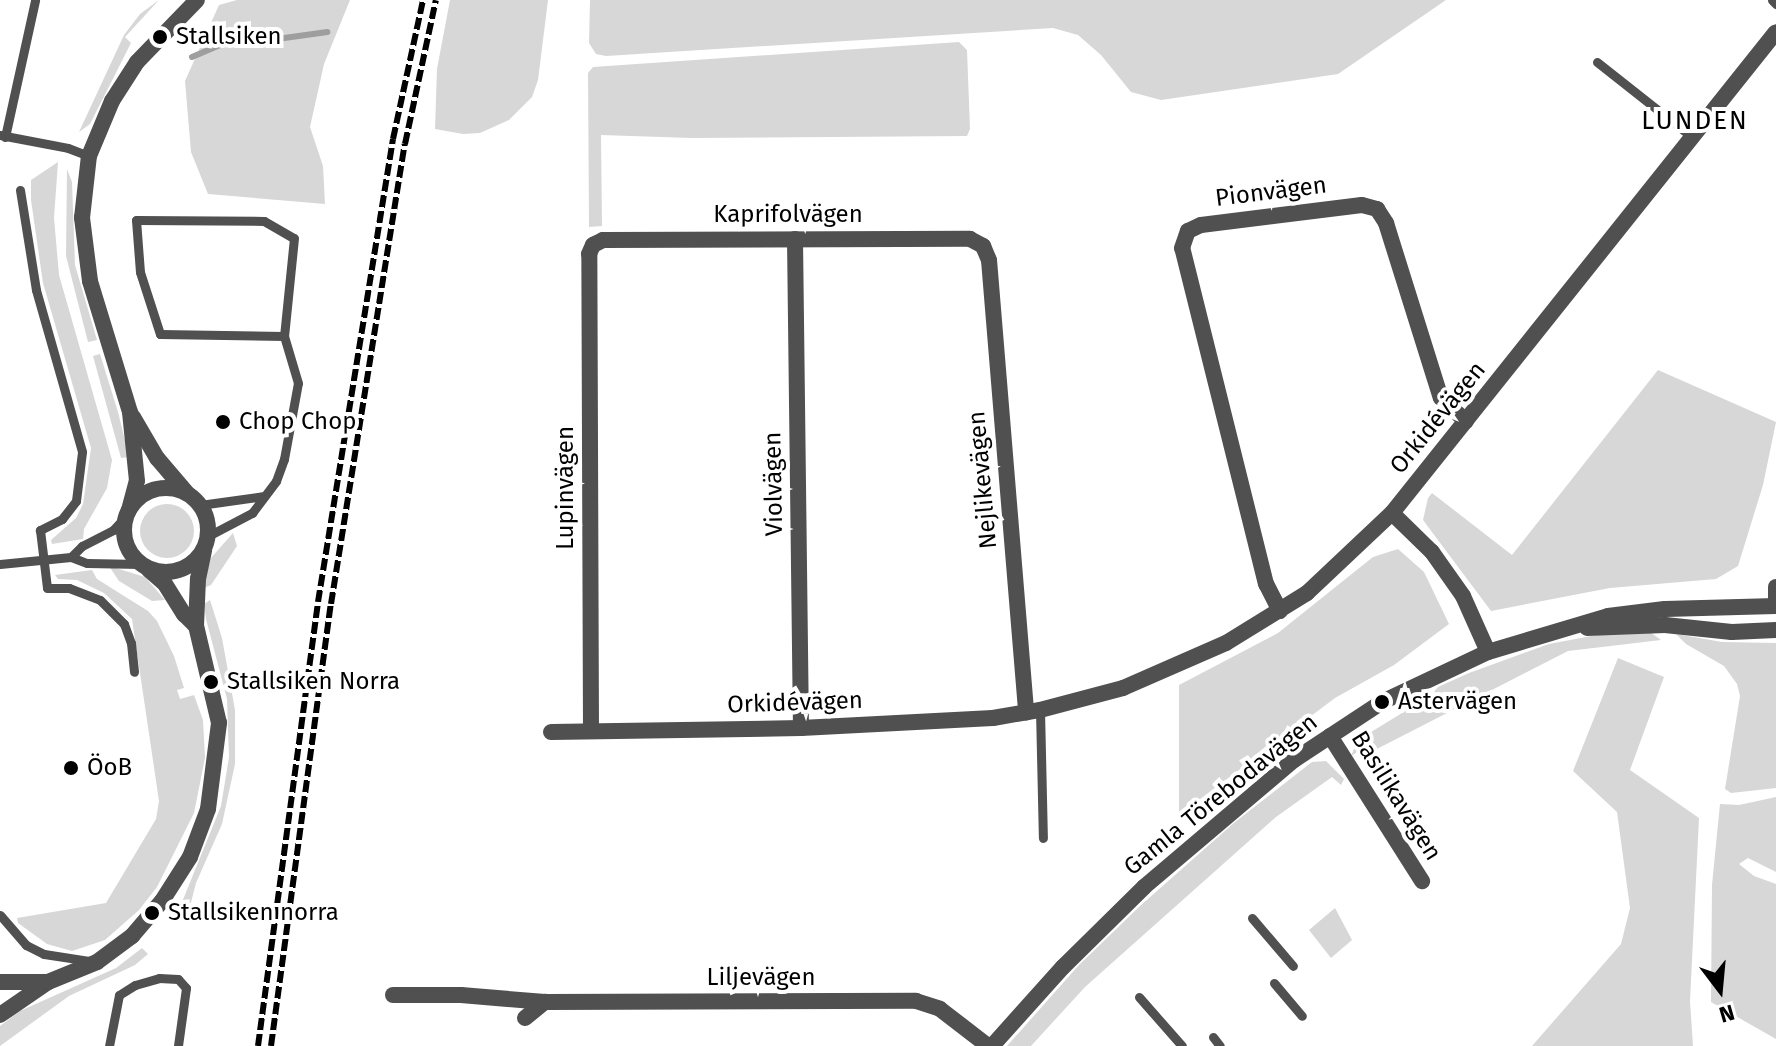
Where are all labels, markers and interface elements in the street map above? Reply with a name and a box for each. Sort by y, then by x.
place label: Stallsiken [176,23,282,51]
marker: Stallsiken [151,28,169,46]
district label: LUNDEN [1641,105,1749,137]
street label: Pionvägen [1214,171,1328,213]
street label: Kaprifolvägen [713,201,863,229]
street label: Orkidévägen [1384,356,1492,480]
place label: Chop Chop [239,408,356,436]
street label: Nejlikevägen [963,410,1003,550]
marker: Chop Chop [214,413,232,431]
street label: Lupinvägen [552,426,580,550]
street label: Violvägen [759,432,789,536]
place label: Stallsiken Norra [227,668,400,696]
marker: Stallsiken Norra [202,673,220,691]
street label: Orkidévägen [727,686,863,720]
place label: Astervägen [1398,688,1517,716]
marker: Astervägen [1373,693,1391,711]
street label: Gamla Törebodavägen [1118,708,1324,882]
street label: Basilikavägen [1345,726,1447,866]
place label: ÖoB [87,754,132,782]
marker: ÖoB [62,759,80,777]
place label: Stallsiken norra [168,899,339,927]
marker: Stallsiken norra [143,904,161,922]
north arrow [1680,950,1760,1030]
street label: Liljevägen [707,964,815,992]
text: N [1716,999,1737,1029]

